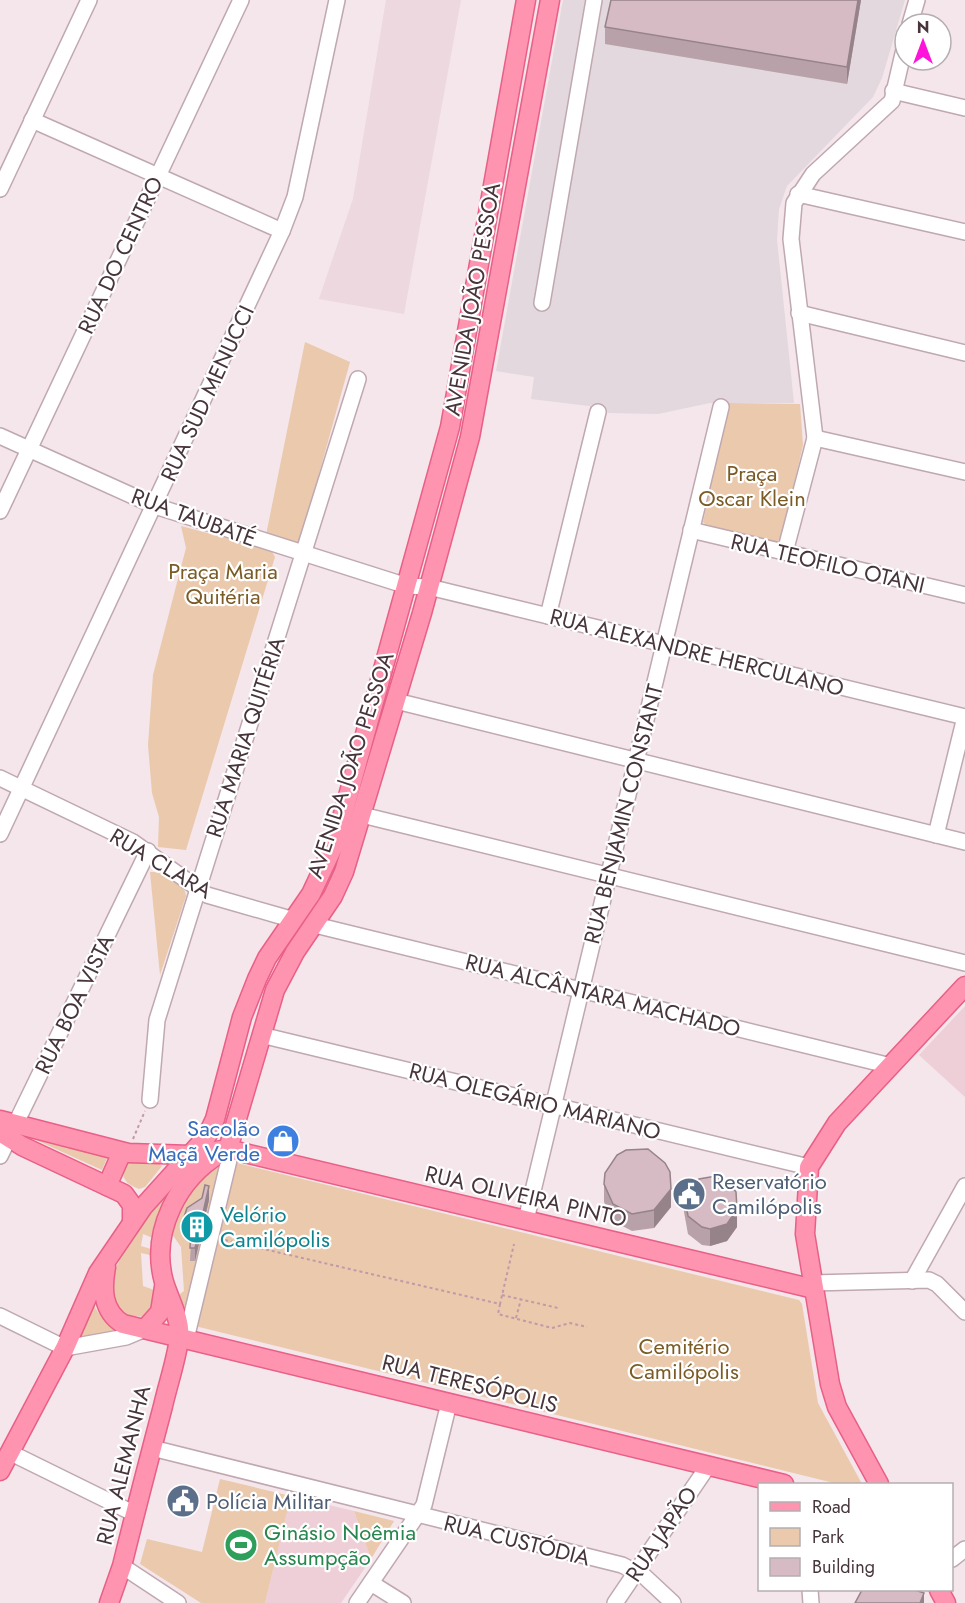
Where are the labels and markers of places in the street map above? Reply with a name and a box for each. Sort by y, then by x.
place label: Sacolão Maçã Verde [148,1112,260,1169]
shop icon: Sacolão Maçã Verde [265,1123,301,1159]
place label: Reservatório Camilópolis [712,1165,827,1222]
public building icon: Reservatório Camilópolis [671,1176,707,1212]
place label: Velório Camilópolis [220,1198,330,1255]
building icon: Velório Camilópolis [179,1209,215,1245]
public building icon: Polícia Militar [165,1483,201,1519]
place label: Polícia Militar [206,1485,332,1517]
place label: Ginásio Noêmia Assumpção [264,1516,416,1573]
sports icon: Ginásio Noêmia Assumpção [223,1527,259,1563]

